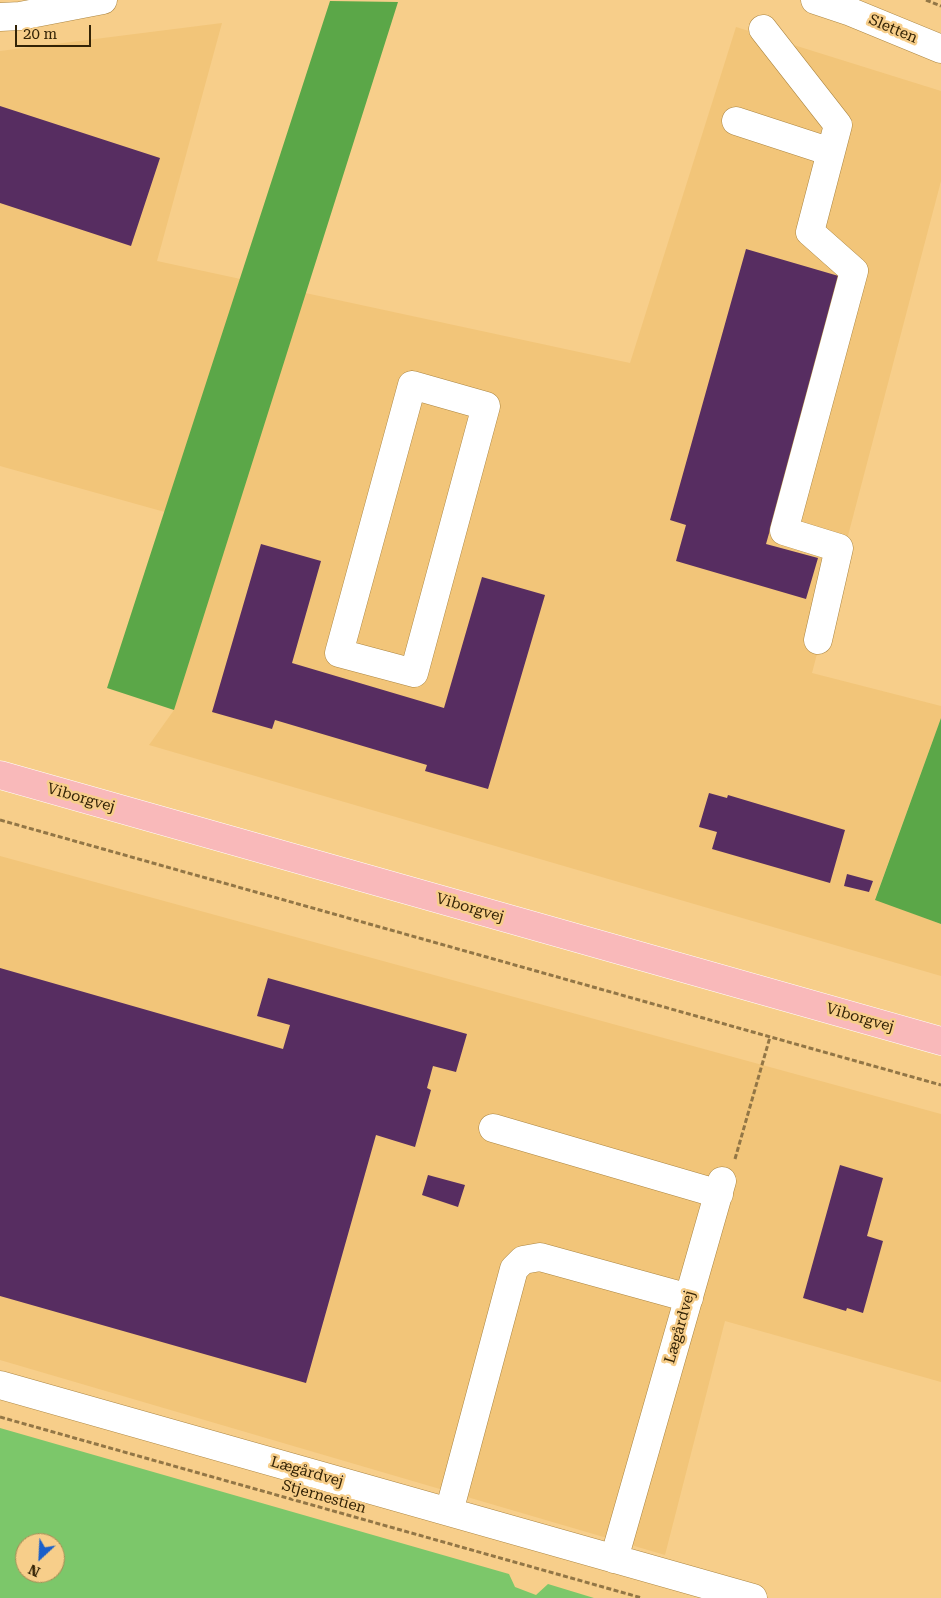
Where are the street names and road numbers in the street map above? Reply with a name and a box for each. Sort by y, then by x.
street label: Sletten [866,11,920,47]
street label: Viborgvej [45,780,117,816]
street label: Viborgvej [434,890,506,926]
street label: Viborgvej [824,1000,896,1036]
street label: Lægårdvej [661,1288,699,1366]
street label: Lægårdvej [268,1453,346,1491]
street label: Stjernestien [280,1476,368,1518]

